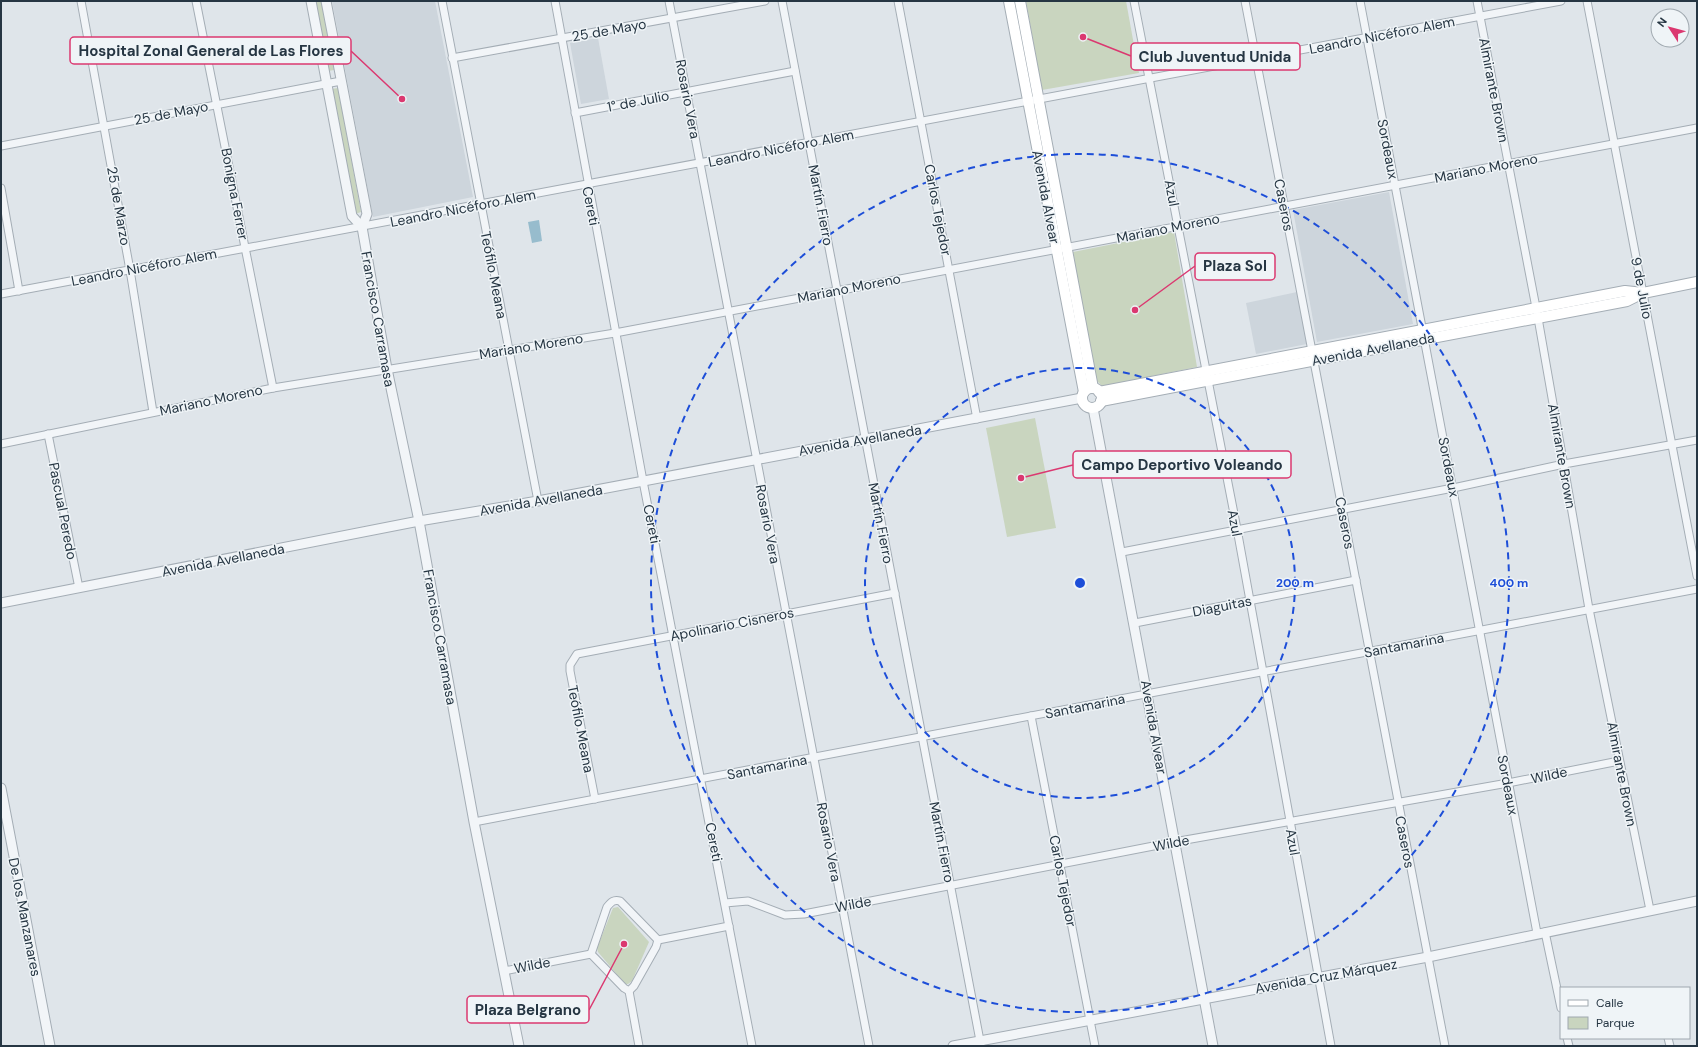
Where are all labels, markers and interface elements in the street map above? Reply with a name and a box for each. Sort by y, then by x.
north arrow [1650,8,1690,48]
street label: Leandro Nicéforo Alem [1308,12,1456,58]
street label: 25 de Mayo [570,15,648,45]
text: N [1654,15,1670,29]
street label: Almirante Brown [1475,36,1513,144]
callout: Hospital Zonal General de Las Flores [70,37,351,64]
text: Hospital Zonal General de Las Flores [79,41,344,61]
callout: Club Juventud Unida [1131,43,1300,70]
text: Club Juventud Unida [1139,47,1291,67]
street label: Rosario Vera [671,58,705,140]
street label: 1° de Julio [605,86,671,116]
street label: 25 de Mayo [132,97,210,129]
street label: Sordeaux [1373,118,1403,181]
street label: Leandro Nicéforo Alem [707,125,855,171]
street label: Bonigna Ferrer [217,146,253,242]
street label: Avenida Alvear [1028,149,1064,245]
street label: Mariano Moreno [1433,149,1539,187]
street label: Martín Fierro [804,163,838,247]
street label: Carlos Tejedor [920,163,956,257]
street label: 25 de Marzo [103,165,135,247]
street label: Caseros [1270,177,1298,233]
street label: Azul [1161,178,1183,208]
street label: Leandro Nicéforo Alem [389,185,537,231]
street label: Cereti [578,185,604,227]
street label: Mariano Moreno [1115,209,1221,247]
street label: Teófilo Meana [477,230,511,320]
street label: Leandro Nicéforo Alem [70,244,218,290]
street label: Francisco Carramasa [357,250,399,388]
callout: Plaza Sol [1195,253,1275,280]
street label: 9 de Julio [1627,255,1657,321]
text: Plaza Sol [1203,256,1267,276]
street label: Mariano Moreno [796,269,902,307]
street label: Avenida Avellaneda [1310,328,1436,370]
street label: Mariano Moreno [478,329,584,363]
street label: Mariano Moreno [158,380,264,420]
street label: Almirante Brown [1544,402,1580,510]
street label: Avenida Avellaneda [797,420,923,460]
street label: Sordeaux [1434,436,1464,499]
callout: Campo Deportivo Voleando [1073,451,1291,478]
text: Campo Deportivo Voleando [1081,455,1283,475]
street label: Pascual Peredo [45,461,81,561]
street label: Avenida Avellaneda [478,480,604,520]
street label: Martín Fierro [864,481,898,565]
street label: Rosario Vera [751,483,785,565]
street label: Caseros [1331,495,1359,551]
street label: Cereti [639,503,665,545]
street label: Azul [1224,508,1246,538]
street label: Avenida Avellaneda [160,539,286,581]
street label: Francisco Carramasa [419,568,461,706]
text: 200 m [1276,575,1314,591]
text: 400 m [1490,575,1528,591]
centre of rings [1073,576,1087,590]
street label: Diaguitas [1191,591,1253,621]
street label: Apolinario Cisneros [669,603,795,645]
street label: Santamarina [1362,628,1446,662]
street label: Avenida Alvear [1137,679,1171,775]
street label: Teófilo Meana [564,684,598,774]
street label: Santamarina [1043,689,1127,723]
street label: Almirante Brown [1603,720,1641,828]
street label: Santamarina [725,750,809,784]
street label: Sordeaux [1493,754,1523,817]
street label: Wilde [1529,762,1569,788]
street label: Martín Fierro [925,800,959,884]
street label: Rosario Vera [812,801,846,883]
street label: Caseros [1391,814,1419,870]
street label: Cereti [701,821,727,863]
street label: Azul [1282,827,1304,857]
street label: Wilde [1151,831,1191,855]
street label: Carlos Tejedor [1045,834,1081,928]
street label: De los Manzanares [5,856,45,978]
street label: Wilde [833,892,873,916]
street label: Wilde [512,953,552,977]
street label: Avenida Cruz Márquez [1254,955,1398,997]
legend [1560,987,1690,1039]
text: Calle [1596,995,1623,1011]
callout: Plaza Belgrano [467,996,589,1023]
text: Plaza Belgrano [475,1000,581,1020]
text: Parque [1596,1015,1635,1031]

